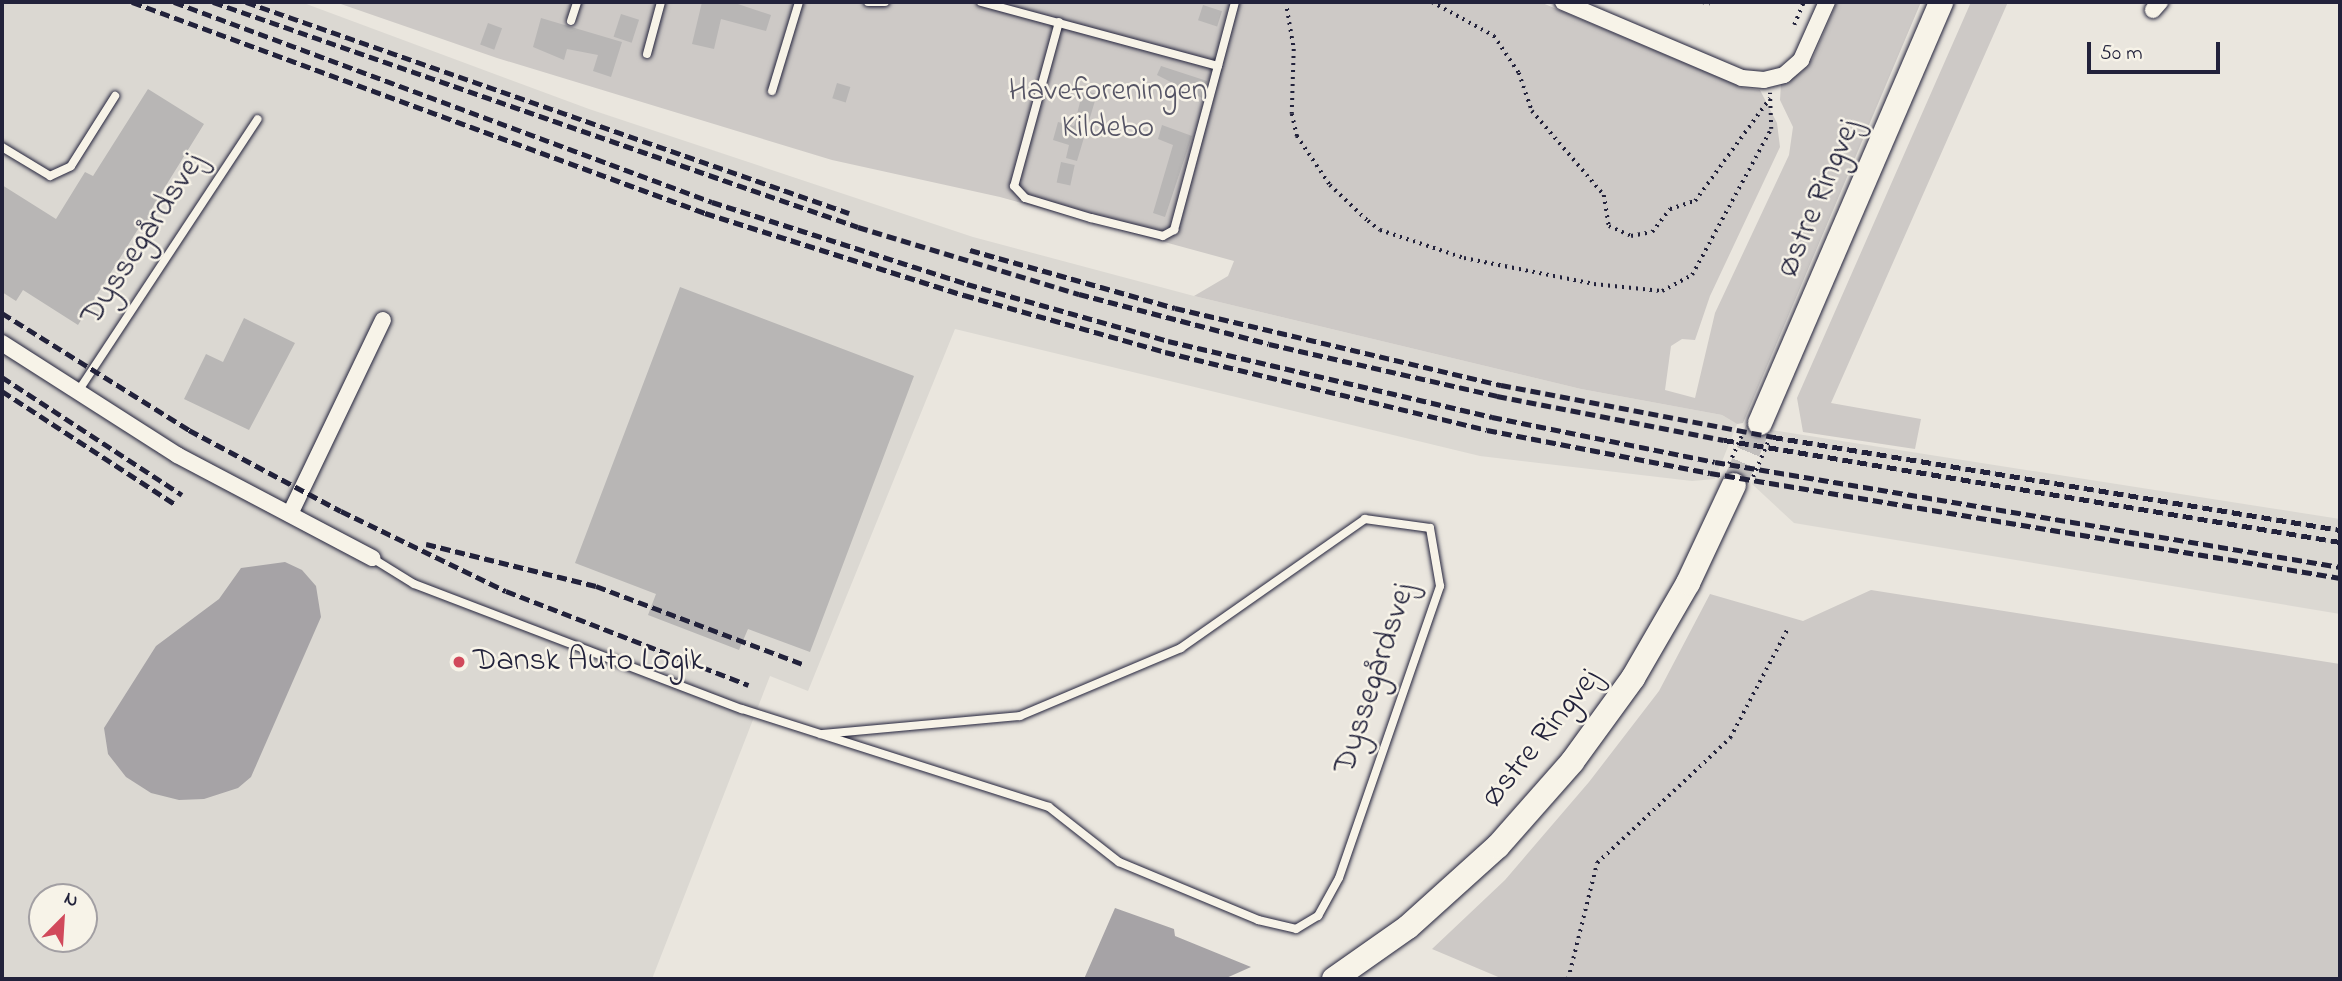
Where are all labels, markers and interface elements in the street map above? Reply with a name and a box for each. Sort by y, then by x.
scale bar [2090,28,2223,72]
text: 50 m [2100,39,2143,69]
park label: Haveforeningen Kildebo [1008,74,1208,149]
street label: Østre Ringvej [1770,114,1870,284]
street label: Dyssegårdsvej [74,146,214,334]
street label: Dyssegårdsvej [1327,579,1425,779]
place label: Dansk Auto Logik [473,643,704,681]
marker: Dansk Auto Logik [451,654,467,670]
street label: Østre Ringvej [1474,662,1610,816]
north arrow [28,883,98,953]
text: N [60,885,82,915]

